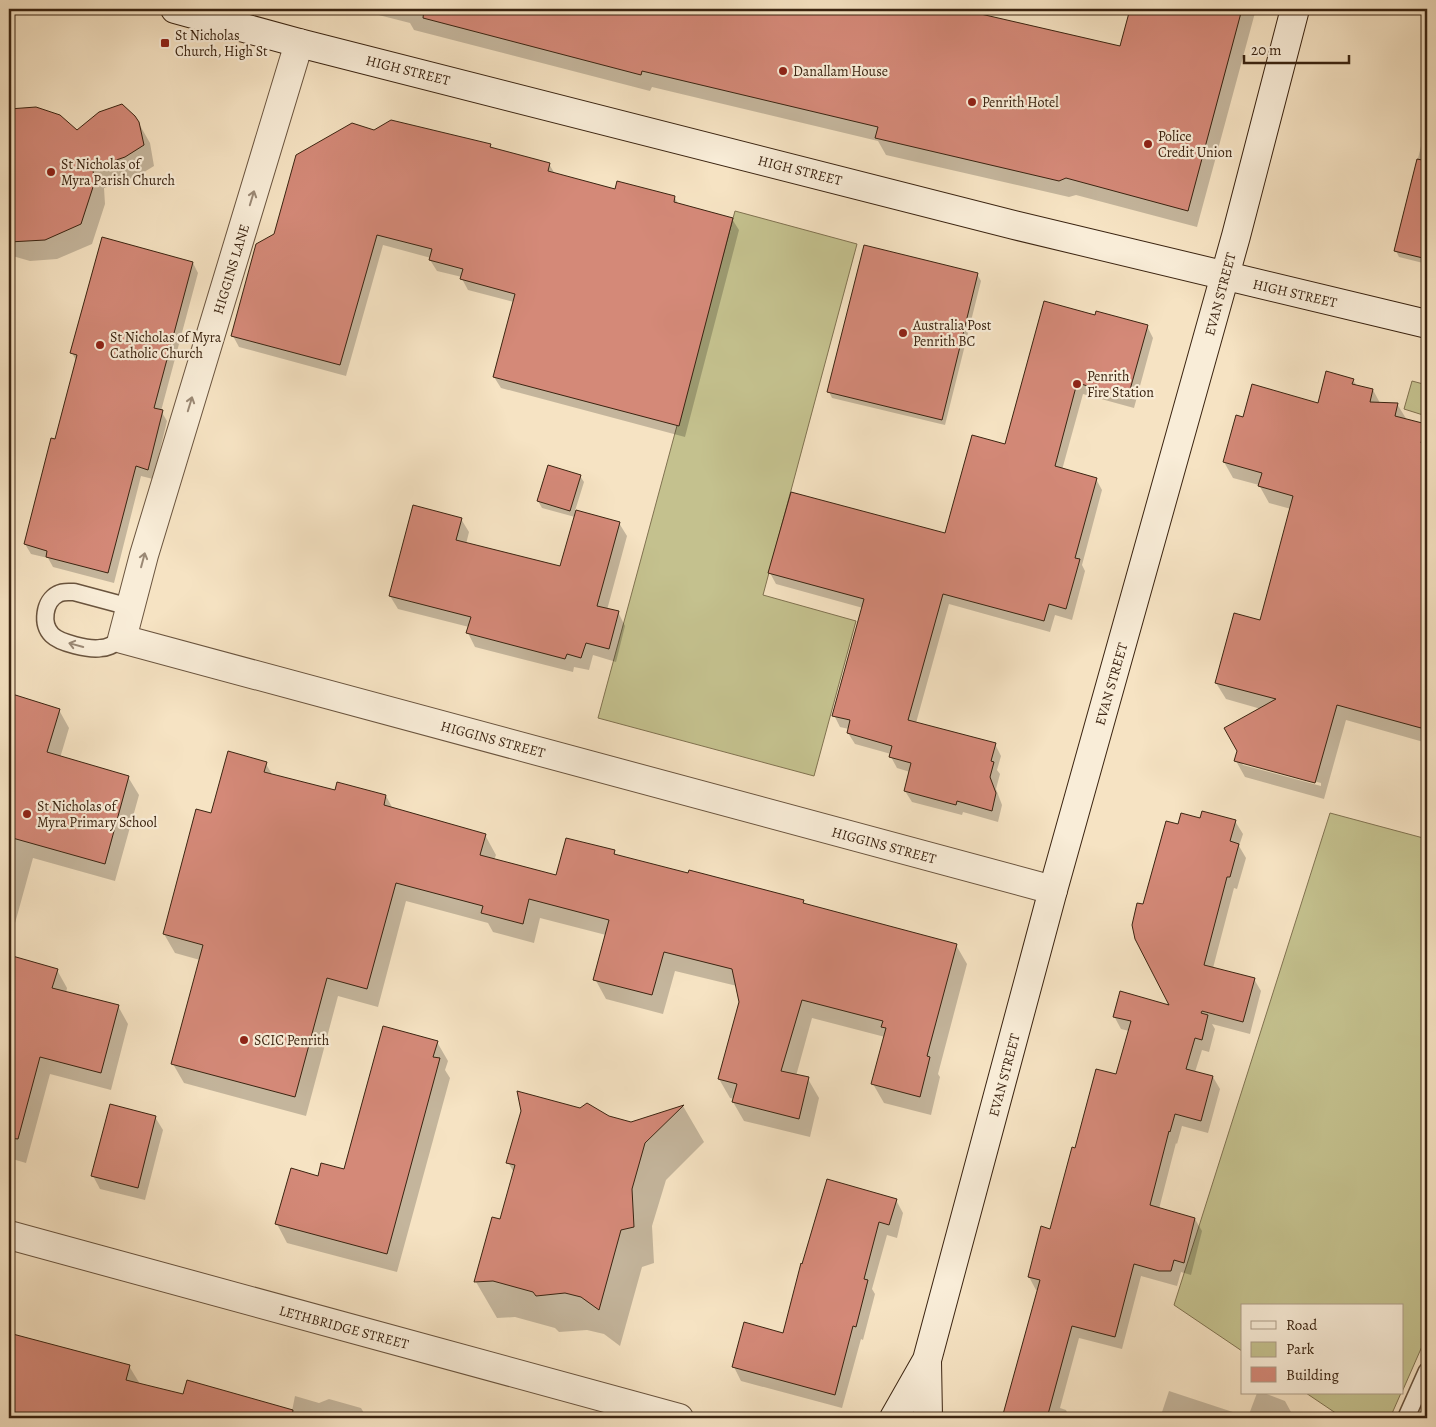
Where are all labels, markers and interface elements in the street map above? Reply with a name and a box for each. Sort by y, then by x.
place label: St Nicholas Church, High St [175,26,268,61]
scale bar [1244,32,1348,64]
marker: St Nicholas Church, High St [159,37,171,49]
text: 20 m [1251,40,1282,60]
street label: HIGH STREET [364,51,452,90]
place label: Danallam House [793,62,888,81]
marker: Danallam House [777,65,789,77]
place label: Penrith Hotel [982,93,1059,112]
marker: Penrith Hotel [966,96,978,108]
place label: Police Credit Union [1158,127,1233,162]
marker: Police Credit Union [1142,138,1154,150]
street label: HIGH STREET [756,151,844,190]
place label: St Nicholas of Myra Parish Church [61,155,175,190]
marker: St Nicholas of Myra Parish Church [45,166,57,178]
one-way arrow [248,191,258,207]
street label: HIGGINS LANE [209,222,254,317]
street label: EVAN STREET [1200,250,1241,338]
street label: HIGH STREET [1251,275,1339,313]
place label: Australia Post Penrith BC [912,316,992,351]
marker: Australia Post Penrith BC [897,327,909,339]
place label: St Nicholas of Myra Catholic Church [110,328,222,363]
marker: St Nicholas of Myra Catholic Church [94,339,106,351]
place label: Penrith Fire Station [1087,367,1154,402]
marker: Penrith Fire Station [1071,378,1083,390]
one-way arrow [185,397,195,413]
one-way arrow [139,552,148,568]
one-way arrow [69,639,85,649]
street label: EVAN STREET [1091,640,1132,728]
street label: HIGGINS STREET [439,716,548,763]
place label: St Nicholas of Myra Primary School [37,797,157,832]
marker: St Nicholas of Myra Primary School [21,808,33,820]
street label: HIGGINS STREET [830,822,939,869]
place label: SCIC Penrith [254,1031,330,1050]
street label: EVAN STREET [984,1031,1025,1119]
marker: SCIC Penrith [238,1034,250,1046]
street label: LETHBRIDGE STREET [277,1301,411,1354]
legend [1241,1304,1404,1394]
text: Road [1286,1315,1318,1335]
text: Park [1286,1339,1315,1359]
text: Building [1286,1365,1339,1385]

